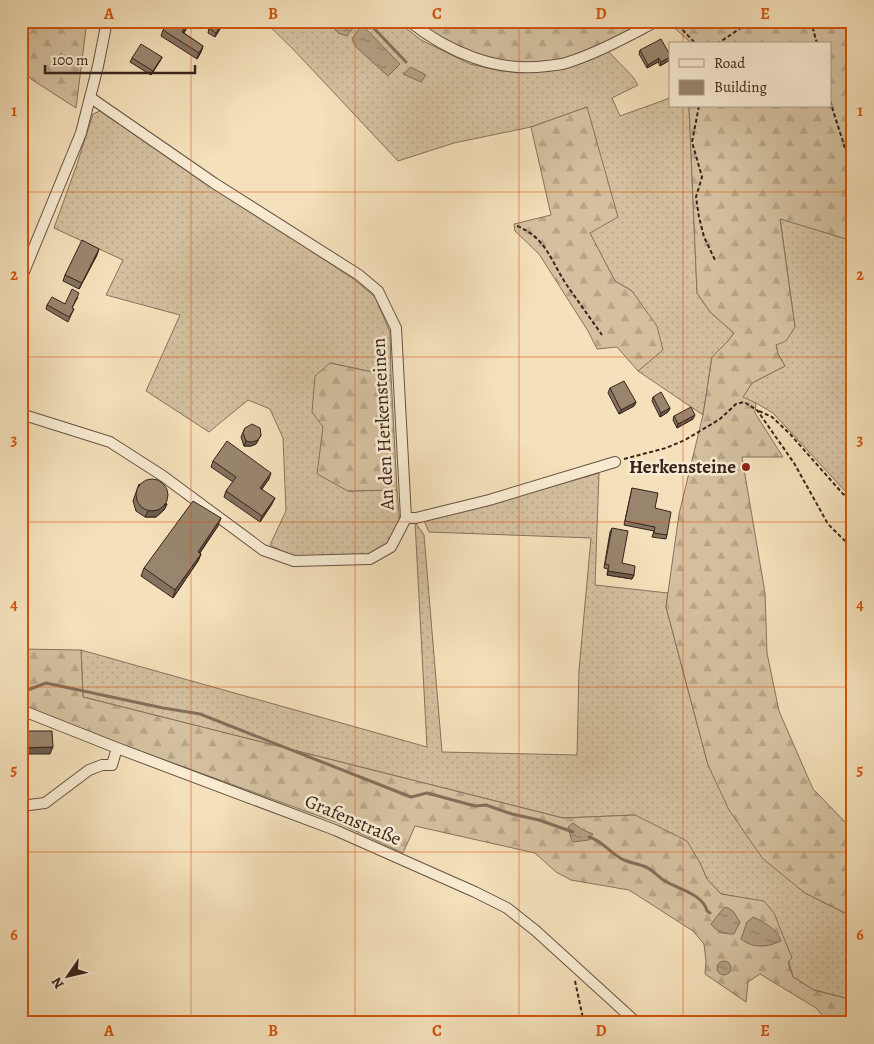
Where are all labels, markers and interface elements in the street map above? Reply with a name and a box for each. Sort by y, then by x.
text: A [103,3,115,25]
text: B [268,3,278,25]
text: C [432,3,442,25]
text: D [595,3,607,25]
text: E [760,3,770,25]
scale bar [45,42,195,74]
legend [669,42,832,108]
text: 100 m [52,50,89,70]
text: Road [714,53,746,73]
text: Building [714,77,767,97]
text: 1 [11,100,17,122]
text: 1 [857,100,863,122]
text: 2 [10,264,18,286]
text: 2 [856,264,864,286]
street label: An den Herkensteinen [366,337,401,512]
text: 3 [11,429,18,451]
text: 3 [857,429,864,451]
place label: Herkensteine [629,454,736,480]
marker: Herkensteine [740,461,752,473]
text: 4 [10,594,18,616]
text: 4 [856,594,864,616]
text: 5 [11,759,18,781]
text: 5 [857,759,864,781]
street label: Grafenstraße [301,788,405,852]
text: 6 [10,924,18,946]
text: 6 [856,924,864,946]
north arrow [42,952,92,1002]
text: N [47,973,68,993]
text: A [103,1020,115,1042]
text: B [268,1020,278,1042]
text: C [432,1020,442,1042]
text: D [595,1020,607,1042]
text: E [760,1020,770,1042]

